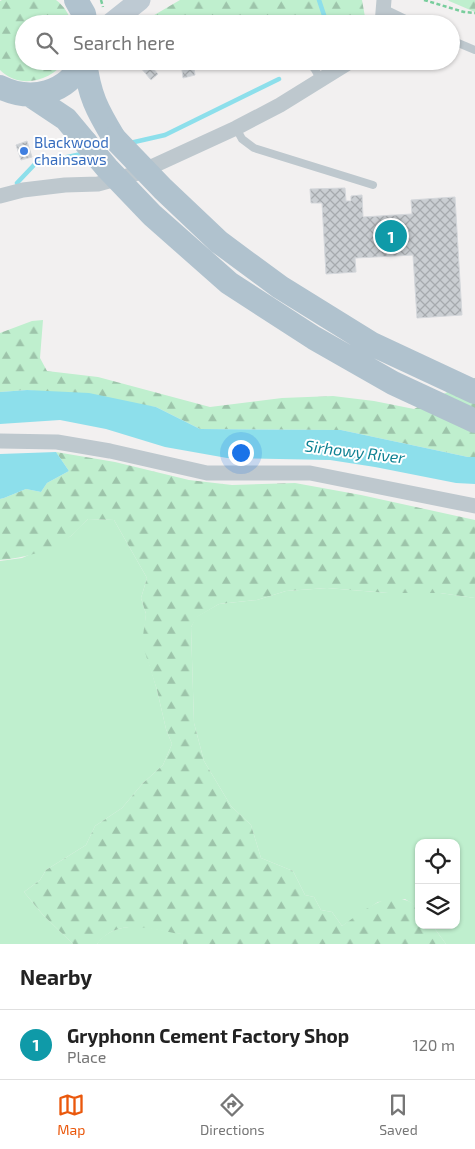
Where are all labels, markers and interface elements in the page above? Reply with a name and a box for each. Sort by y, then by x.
search box [15,15,460,70]
icon: search [33,29,61,57]
text: Search here [73,31,175,54]
place label: Blackwood chainsaws [34,133,109,168]
marker: Blackwood chainsaws [18,145,30,157]
pin: 1 [375,217,407,255]
water label: Sirhowy River [304,435,407,468]
your location [228,440,254,466]
map controls [415,839,460,929]
button: locate [415,839,460,884]
button: layers [415,884,460,929]
text: Nearby [20,964,92,989]
text: Gryphonn Cement Factory Shop [67,1024,349,1047]
text: 1 [33,1035,39,1054]
text: 120 m [412,1035,455,1054]
text: Place [67,1047,106,1066]
tab: Map [57,1091,85,1138]
tab: Directions [200,1091,265,1138]
tab: Saved [379,1091,418,1138]

